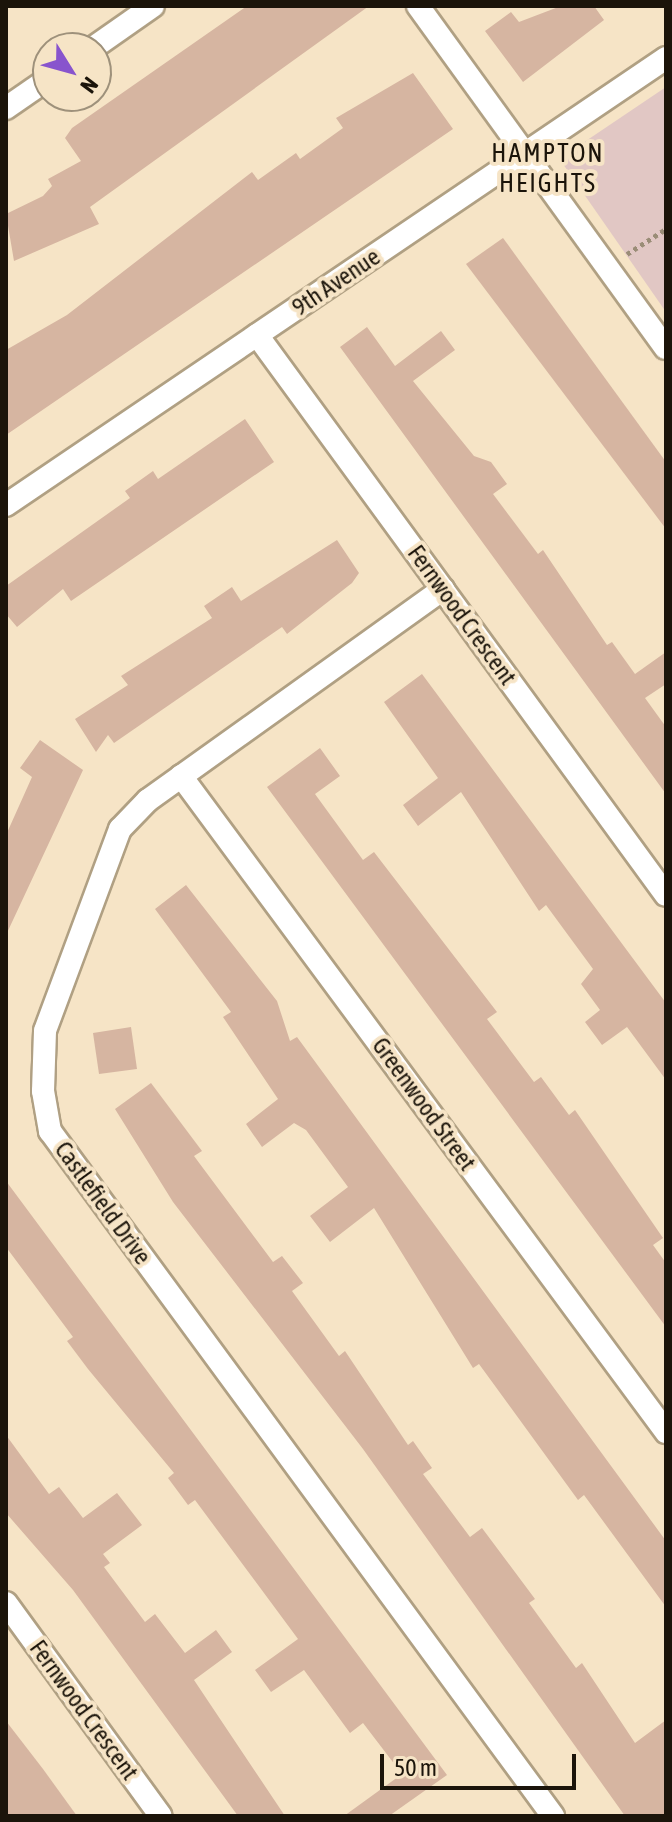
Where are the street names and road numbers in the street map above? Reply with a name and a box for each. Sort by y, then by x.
street label: 9th Avenue [287,242,385,322]
street label: Fernwood Crescent [402,540,522,690]
street label: Greenwood Street [366,1032,482,1176]
street label: Castlefield Drive [49,1136,157,1270]
street label: Fernwood Crescent [24,1635,144,1785]

